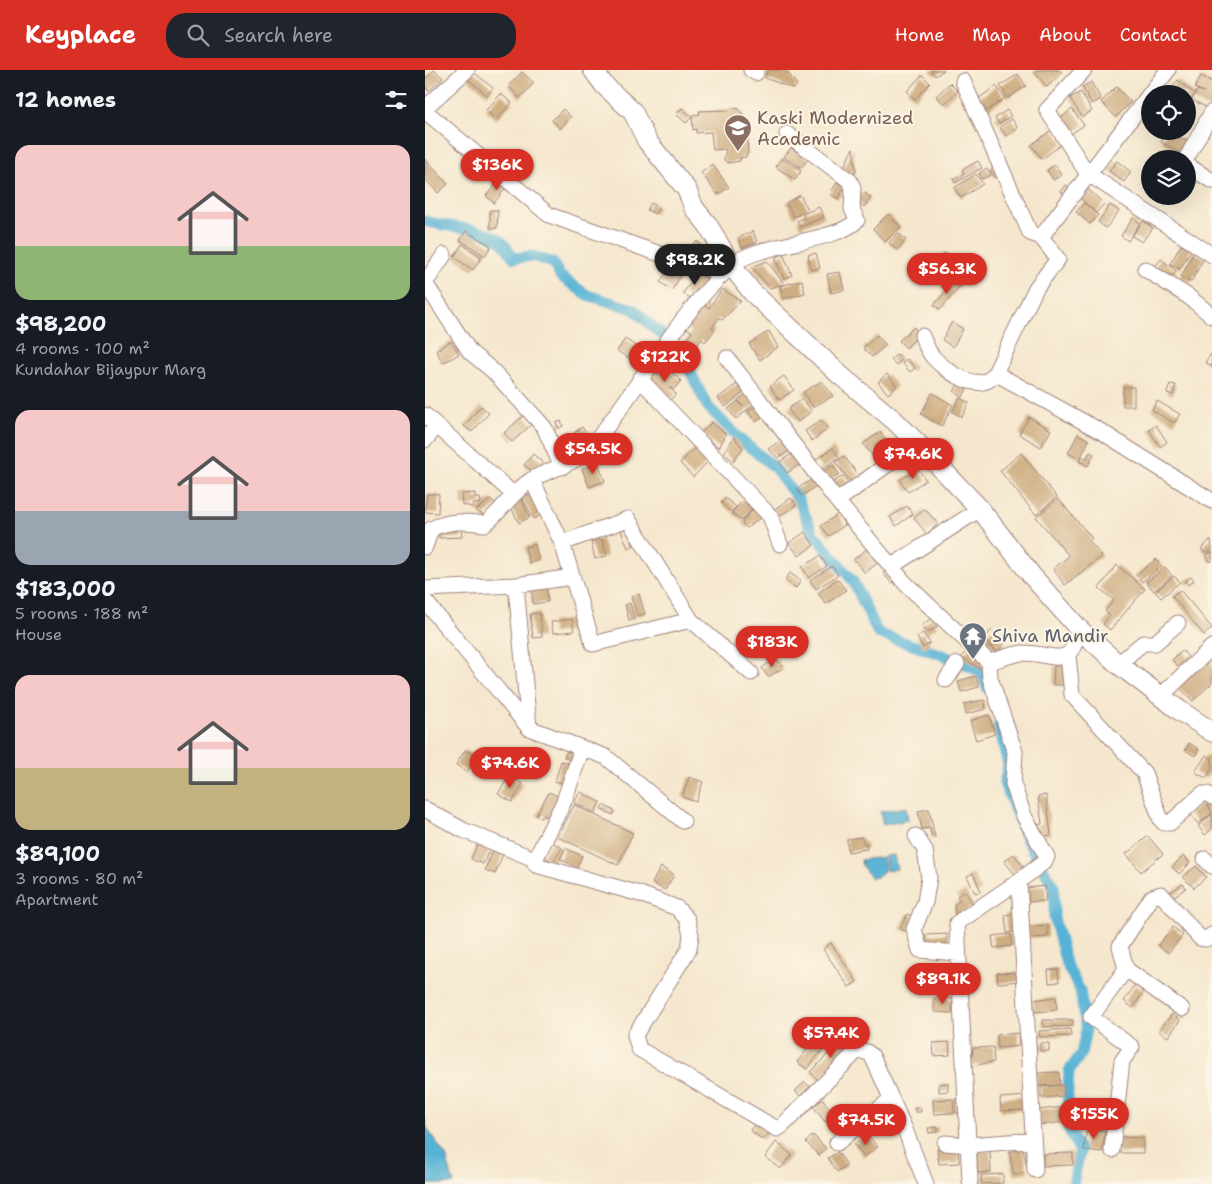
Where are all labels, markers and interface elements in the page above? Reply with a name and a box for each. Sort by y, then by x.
search box [166,13,516,58]
text: Keyplace [25,19,136,51]
icon: search [184,21,212,49]
text: Search here [224,23,333,48]
text: Home [895,23,944,47]
text: Map [972,23,1011,47]
text: About [1039,23,1092,47]
text: Contact [1120,23,1187,47]
map controls [1141,85,1196,205]
button: locate [1141,85,1196,140]
text: 12 homes [15,86,116,114]
icon: filters [382,86,410,114]
place label: Kaski Modernized Academic [757,106,913,151]
school or university icon: Kaski Modernized Academic [723,113,753,152]
pin: $136K [462,148,532,191]
button: layers [1141,150,1196,205]
text: $136K [472,154,522,175]
icon: home [168,178,258,268]
pin: $98.2K [654,244,736,286]
text: $98.2K [666,249,724,270]
pin: $56.3K [906,252,988,295]
text: $56.3K [918,258,976,279]
text: $98,200 [15,310,107,338]
text: 4 rooms · 100 m² [15,338,150,359]
pin: $122K [630,340,700,383]
text: $122K [640,346,690,367]
text: Kundahar Bijaypur Marg [15,359,206,380]
pin: $54.5K [552,432,634,475]
text: $54.5K [565,438,621,459]
pin: $74.6K [872,438,954,480]
icon: home [168,443,258,533]
text: $74.6K [884,443,942,464]
text: $183,000 [15,575,116,603]
text: 5 rooms · 188 m² [15,603,148,624]
temple icon: Shiva Mandir [958,621,988,660]
text: House [15,624,62,645]
place label: Shiva Mandir [992,624,1109,648]
pin: $183K [737,626,807,668]
text: $183K [747,631,797,652]
icon: home [168,708,258,798]
pin: $74.6K [469,746,551,789]
text: $74.6K [481,752,539,773]
text: $89,100 [15,840,100,868]
text: 3 rooms · 80 m² [15,868,143,889]
text: Apartment [15,889,98,910]
pin: $89.1K [902,962,984,1005]
text: $89.1K [916,968,970,989]
pin: $57.4K [790,1016,872,1059]
text: $57.4K [803,1022,859,1043]
pin: $155K [1059,1098,1129,1140]
text: $155K [1070,1103,1118,1124]
pin: $74.5K [825,1104,907,1146]
text: $74.5K [837,1109,895,1130]

